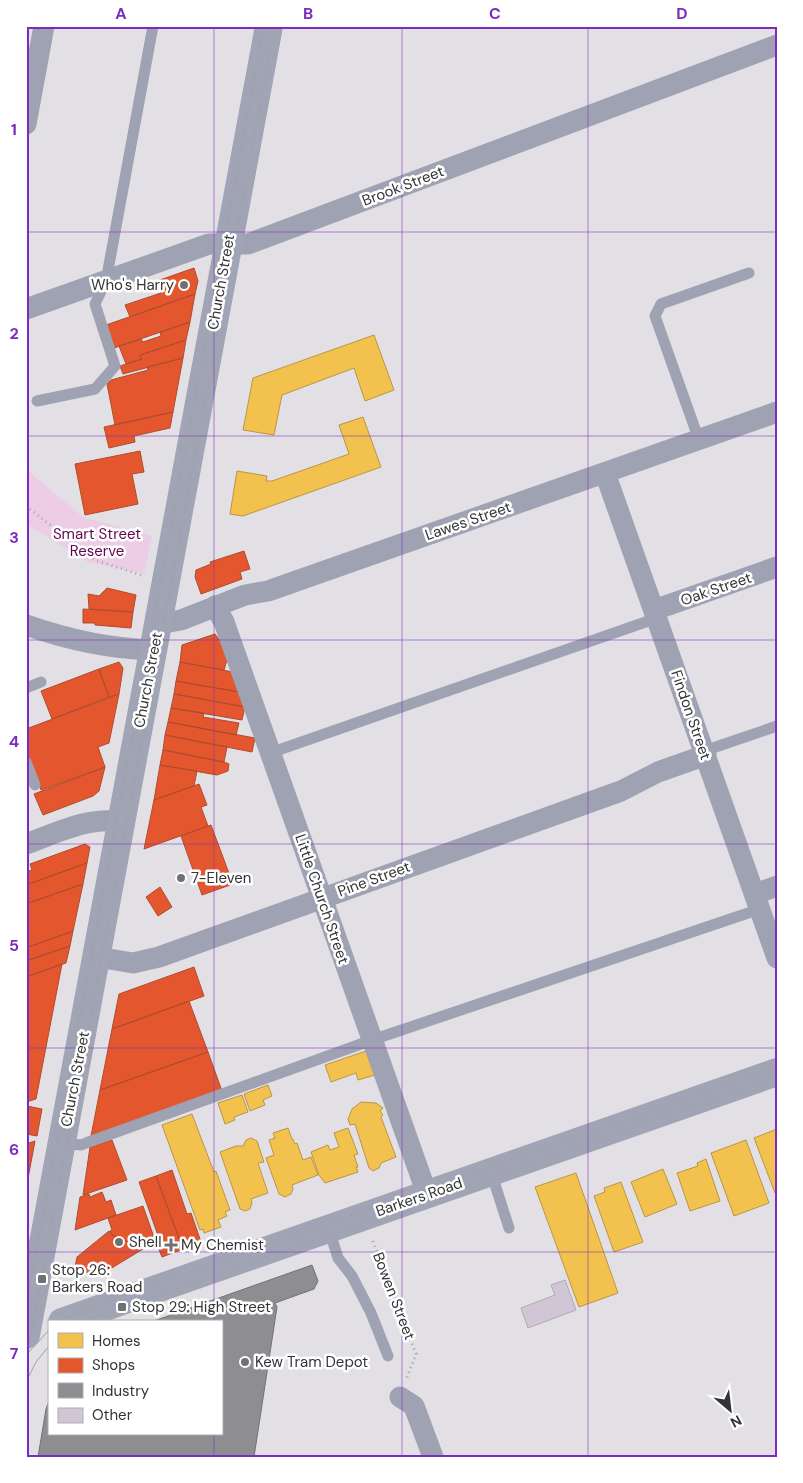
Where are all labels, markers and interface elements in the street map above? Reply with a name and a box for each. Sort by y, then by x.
text: A [115,3,127,24]
text: B [303,3,313,24]
text: C [489,3,501,24]
text: D [676,3,688,24]
text: 1 [11,119,17,140]
street label: Brook Street [359,161,447,211]
street label: Church Street [203,232,239,331]
place label: Who's Harry [91,275,175,295]
marker: Who's Harry [178,279,190,291]
text: 2 [9,323,19,344]
street label: Lawes Street [422,497,514,545]
park label: Smart Street Reserve [53,524,141,561]
text: 3 [9,527,19,548]
street label: Oak Street [678,567,754,610]
street label: Church Street [129,630,167,729]
street label: Findon Street [666,667,716,763]
text: 4 [9,731,19,752]
street label: Little Church Street [290,831,354,967]
street label: Pine Street [335,857,413,901]
place label: 7-Eleven [191,868,251,888]
marker: 7-Eleven [175,872,187,884]
text: 5 [9,935,19,956]
street label: Church Street [56,1029,94,1128]
text: 6 [9,1139,19,1160]
street label: Barkers Road [373,1173,465,1221]
place label: Shell [129,1232,162,1252]
place label: My Chemist [181,1235,264,1255]
marker: Shell [113,1236,125,1248]
marker: My Chemist [165,1239,177,1251]
street label: Bowen Street [368,1249,420,1343]
place label: Stop 26: Barkers Road [52,1260,142,1297]
marker: Stop 26: Barkers Road [36,1273,48,1285]
place label: Stop 29: High Street [132,1297,271,1317]
marker: Stop 29: High Street [116,1301,128,1313]
legend [48,1320,222,1436]
text: Homes [92,1331,141,1351]
text: 7 [10,1343,19,1364]
place label: Kew Tram Depot [255,1352,368,1372]
text: Shops [92,1355,135,1375]
marker: Kew Tram Depot [239,1356,251,1368]
text: Industry [92,1381,150,1401]
north arrow [706,1386,756,1436]
text: Other [92,1405,133,1425]
text: N [727,1411,745,1432]

